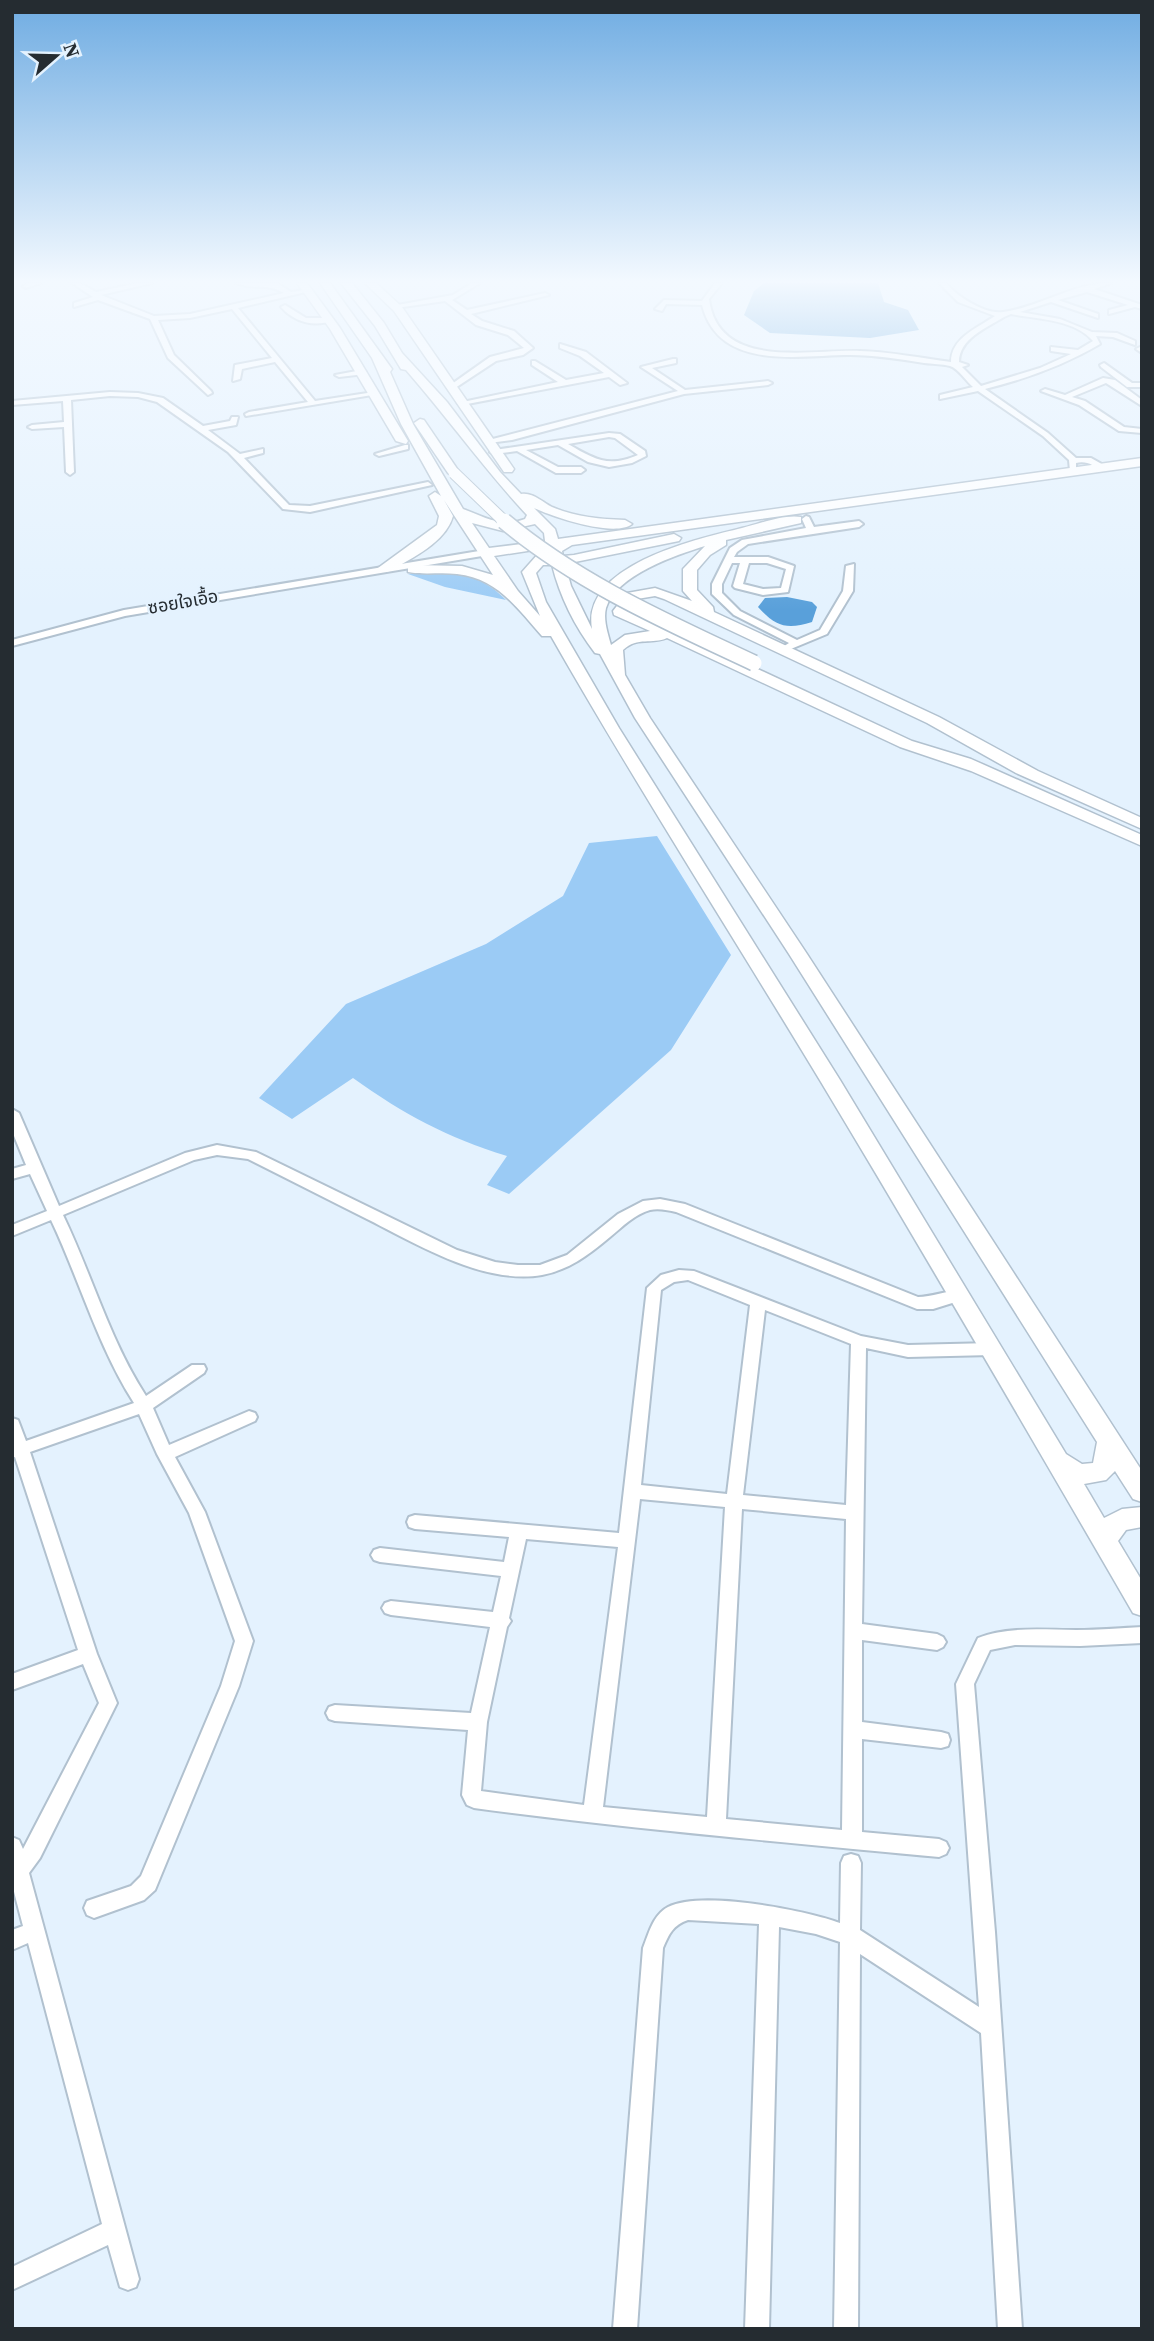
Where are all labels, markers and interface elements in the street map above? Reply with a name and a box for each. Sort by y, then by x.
north arrow [21,21,91,91]
text: N [57,39,87,61]
street label: ซอยใจเอื้อ [146,583,220,620]

